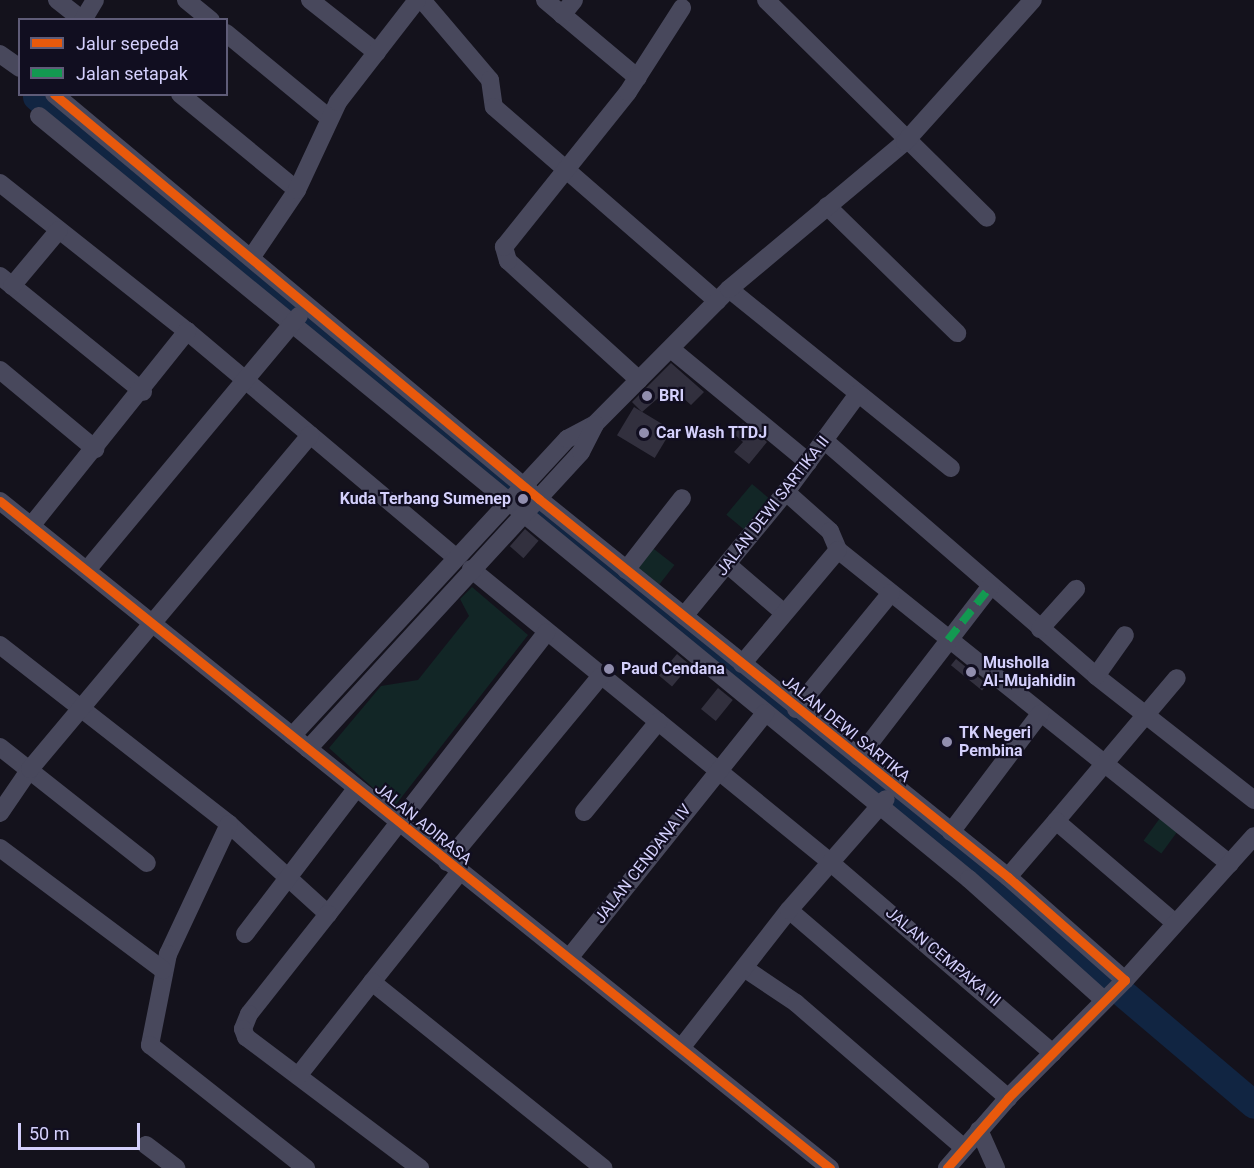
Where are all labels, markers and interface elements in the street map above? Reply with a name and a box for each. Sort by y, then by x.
legend [18,18,228,96]
text: Jalur sepeda [76,33,179,54]
text: Jalan setapak [76,63,188,84]
place label: BRI [659,386,684,406]
marker: BRI [640,389,654,403]
place label: Car Wash TTDJ [656,423,768,443]
marker: Car Wash TTDJ [637,426,651,440]
street label: JALAN DEWI SARTIKA II [712,432,834,580]
place label: Kuda Terbang Sumenep [339,489,511,509]
marker: Kuda Terbang Sumenep [516,492,530,506]
place label: Musholla Al-Mujahidin [983,653,1075,691]
place label: Paud Cendana [621,659,725,679]
marker: Paud Cendana [602,662,616,676]
marker: Musholla Al-Mujahidin [964,665,978,679]
street label: JALAN DEWI SARTIKA [778,671,914,787]
place label: TK Negeri Pembina [959,723,1031,761]
marker: TK Negeri Pembina [940,735,954,749]
street label: JALAN ADIRASA [371,779,475,869]
street label: JALAN CENDANA IV [591,801,695,927]
street label: JALAN CEMPAKA III [882,903,1004,1011]
scale bar [21,1111,142,1149]
text: 50 m [29,1123,69,1144]

